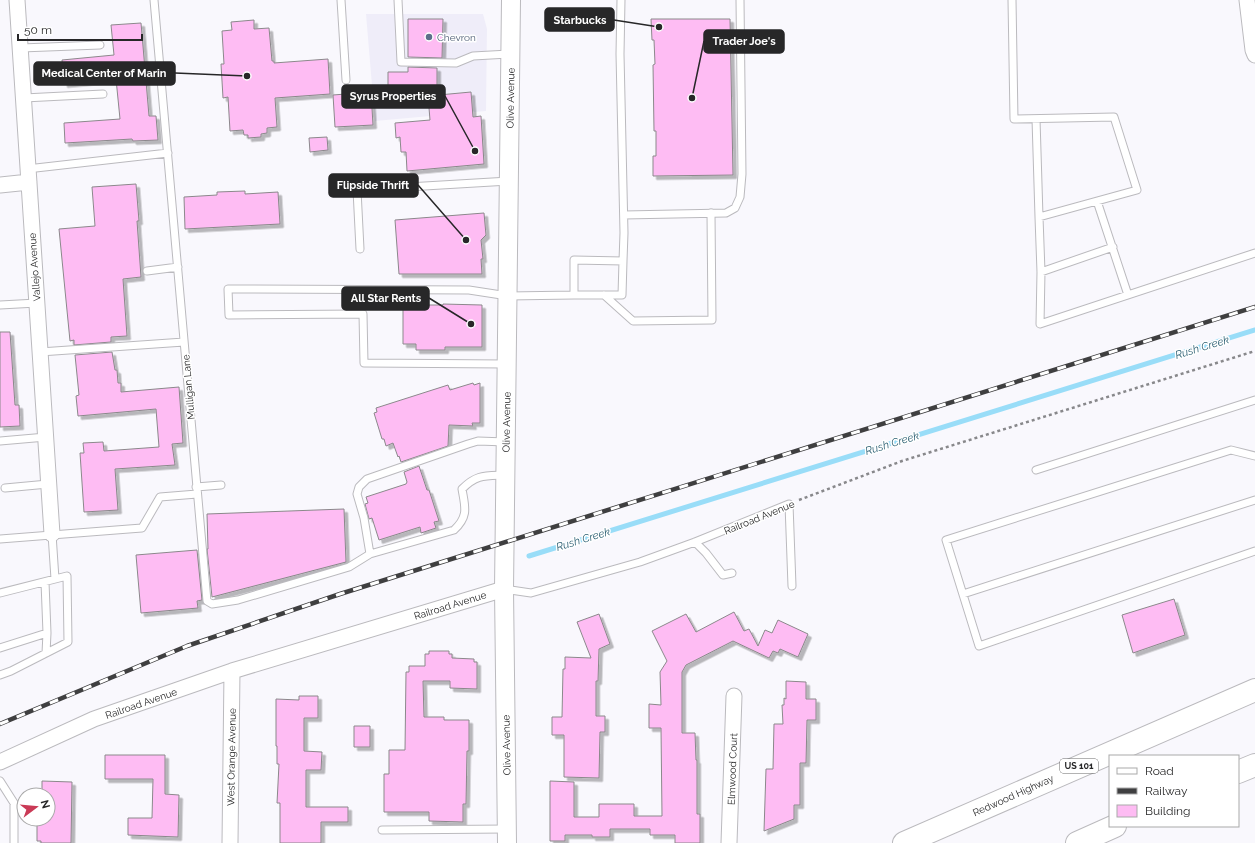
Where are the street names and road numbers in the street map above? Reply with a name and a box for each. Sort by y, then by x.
street label: Olive Avenue [504,67,517,128]
street label: Vallejo Avenue [27,232,42,302]
street label: Mulligan Lane [180,354,197,420]
street label: Olive Avenue [500,391,513,452]
street label: Railroad Avenue [722,498,796,537]
street label: Railroad Avenue [413,589,488,622]
street label: Railroad Avenue [104,686,179,721]
street label: West Orange Avenue [225,708,238,806]
street label: Olive Avenue [500,714,513,775]
street label: Elmwood Court [726,732,739,805]
road number: US 101 [1060,759,1098,773]
street label: Redwood Highway [971,772,1056,818]

